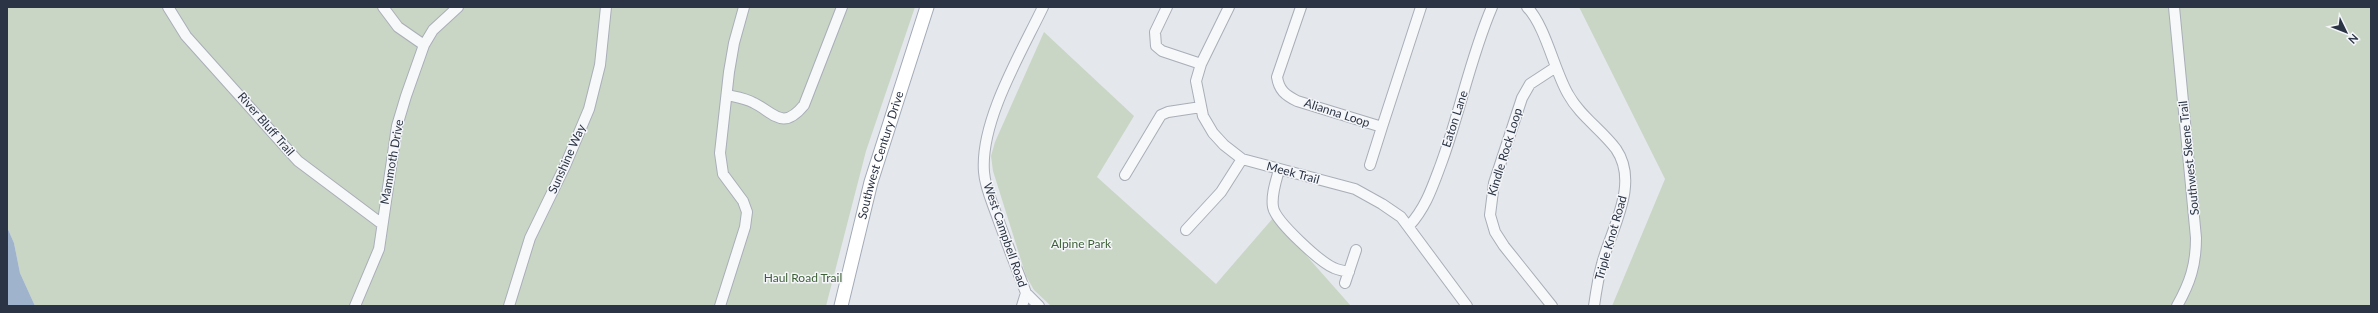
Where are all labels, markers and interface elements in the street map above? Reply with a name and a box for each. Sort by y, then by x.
north arrow [2326,12,2366,52]
text: N [2346,32,2361,47]
street label: River Bluff Trail [235,89,298,158]
street label: Southwest Century Drive [854,89,907,221]
street label: Eaton Lane [1438,89,1471,149]
street label: Alianna Loop [1302,95,1372,130]
street label: Southwest Skene Trail [2175,100,2202,216]
street label: Kindle Rock Loop [1484,106,1525,198]
street label: Mammoth Drive [377,118,406,206]
street label: Sunshine Way [545,121,589,196]
street label: Meek Trail [1265,158,1321,187]
street label: West Campbell Road [981,181,1030,289]
street label: Triple Knot Road [1591,194,1630,282]
park label: Alpine Park [1051,236,1112,251]
park label: Haul Road Trail [764,270,842,285]

